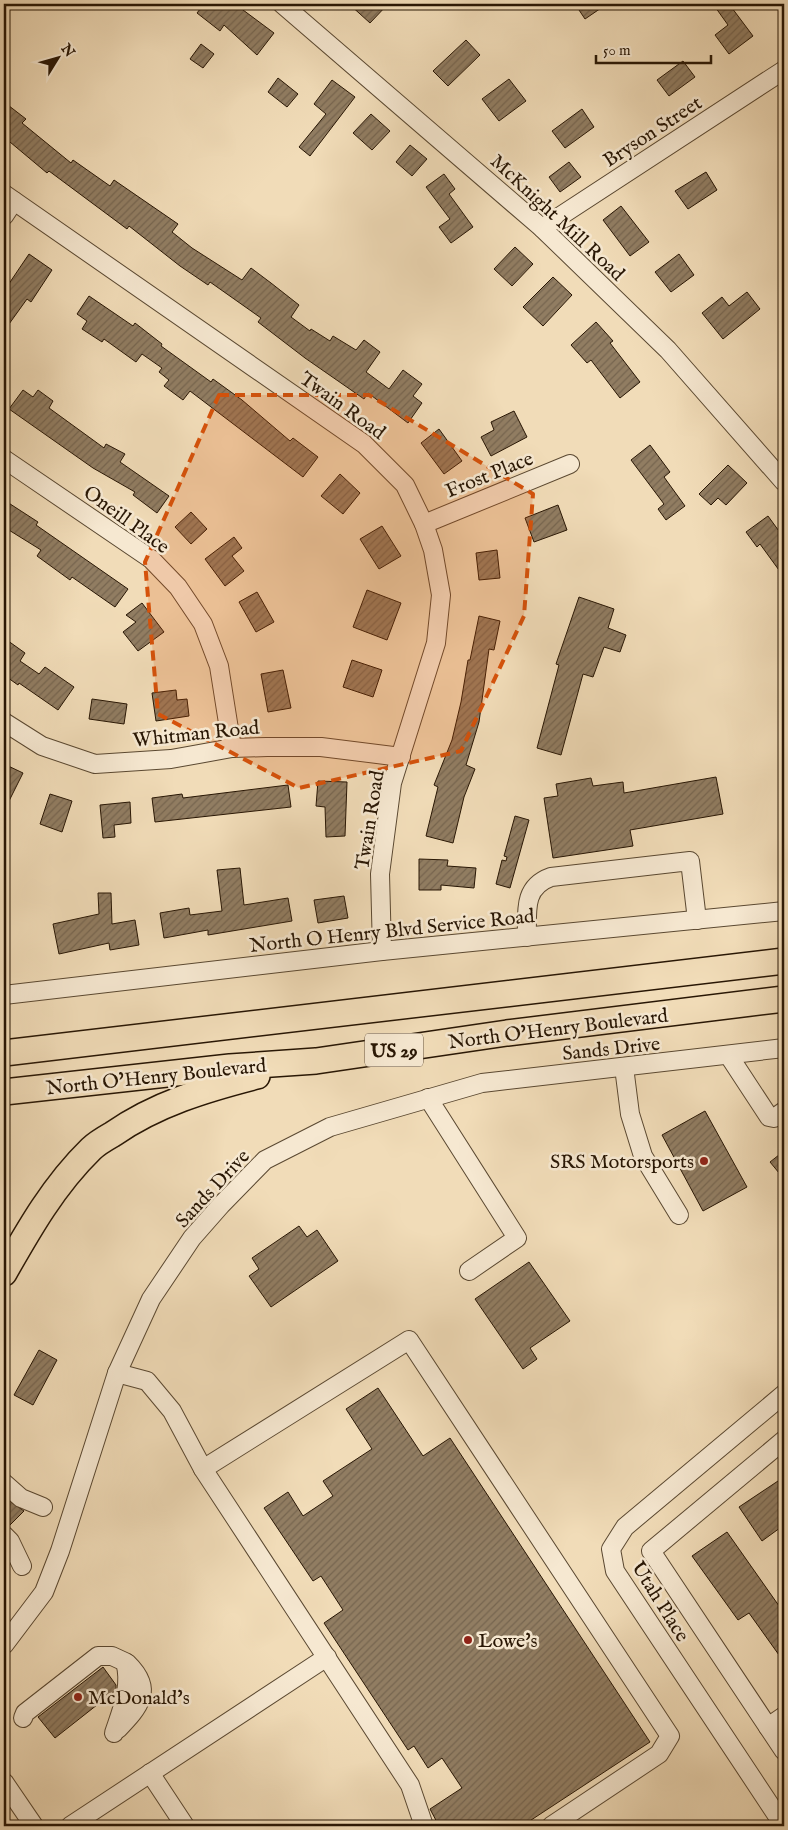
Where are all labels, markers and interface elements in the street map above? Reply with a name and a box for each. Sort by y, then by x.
north arrow [32,32,82,82]
scale bar [596,32,710,64]
text: N [56,40,78,61]
text: 50 m [603,41,631,60]
street label: Bryson Street [599,91,707,173]
street label: McKnight Mill Road [485,149,630,287]
street label: Twain Road [294,367,390,446]
street label: Frost Place [442,447,537,504]
street label: Oneill Place [78,481,174,560]
street label: Whitman Road [132,715,261,754]
street label: Twain Road [350,768,391,872]
street label: North O Henry Blvd Service Road [248,904,536,959]
street label: North O'Henry Boulevard [447,1004,670,1055]
street label: Sands Drive [561,1032,661,1067]
road number: US 29 [365,1034,423,1066]
street label: North O'Henry Boulevard [45,1053,268,1101]
street label: Sands Drive [170,1145,256,1233]
place label: SRS Motorsports [550,1150,694,1175]
marker: SRS Motorsports [698,1155,710,1167]
street label: Utah Place [625,1557,694,1647]
place label: Lowe's [478,1629,538,1654]
marker: Lowe's [462,1634,474,1646]
place label: McDonald's [88,1686,190,1711]
marker: McDonald's [72,1691,84,1703]

